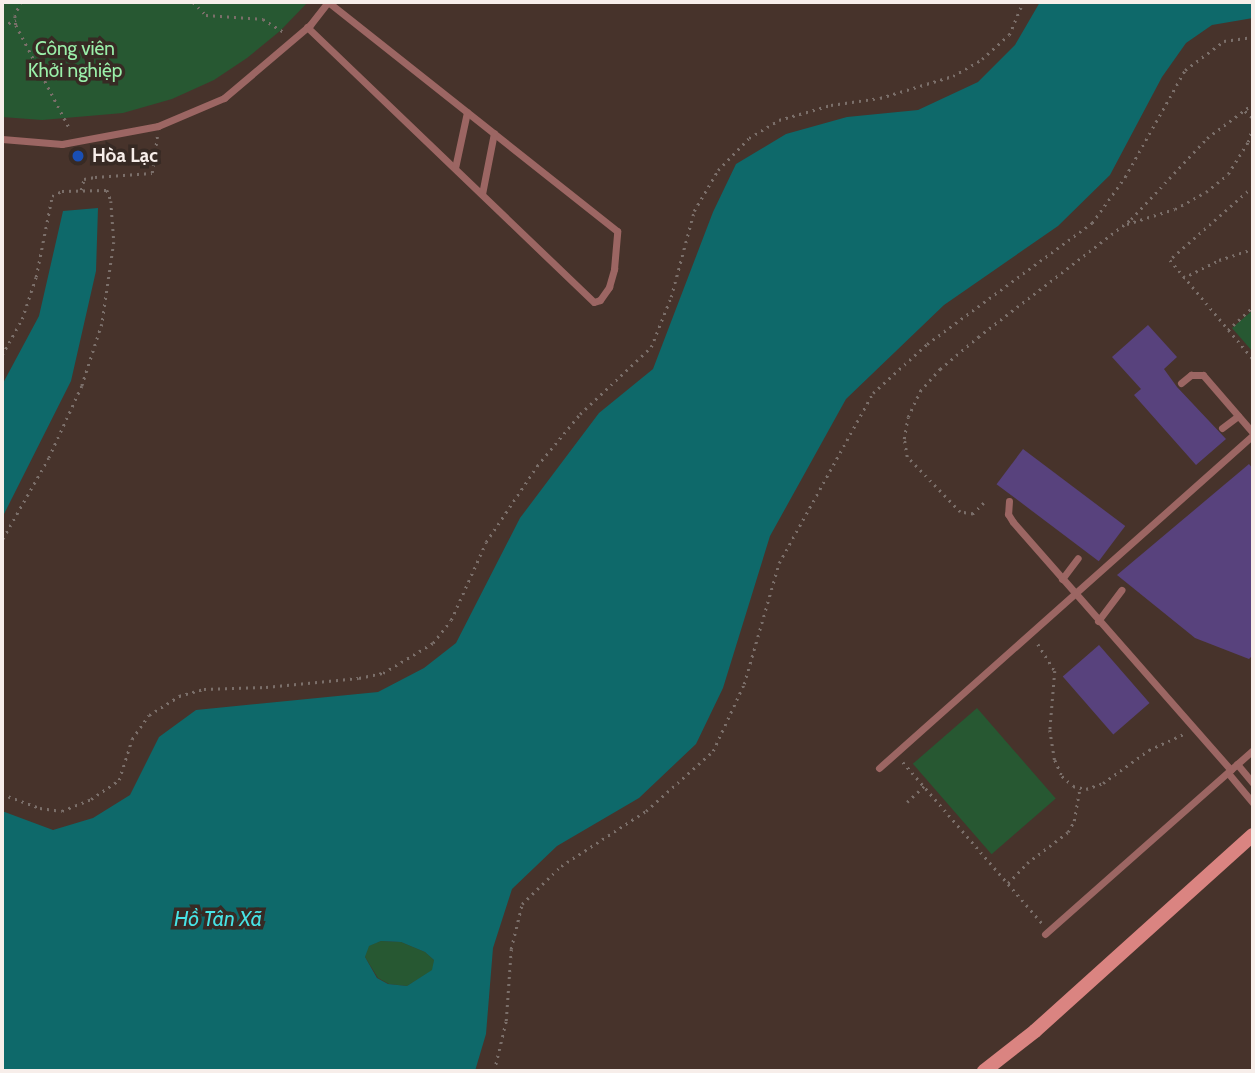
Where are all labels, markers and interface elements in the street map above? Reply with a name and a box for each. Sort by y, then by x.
park label: Công viên Khởi nghiệp [28,38,122,82]
place label: Hòa Lạc [92,145,158,167]
marker: Hòa Lạc [70,148,86,164]
water label: Hồ Tân Xã [174,906,262,932]

